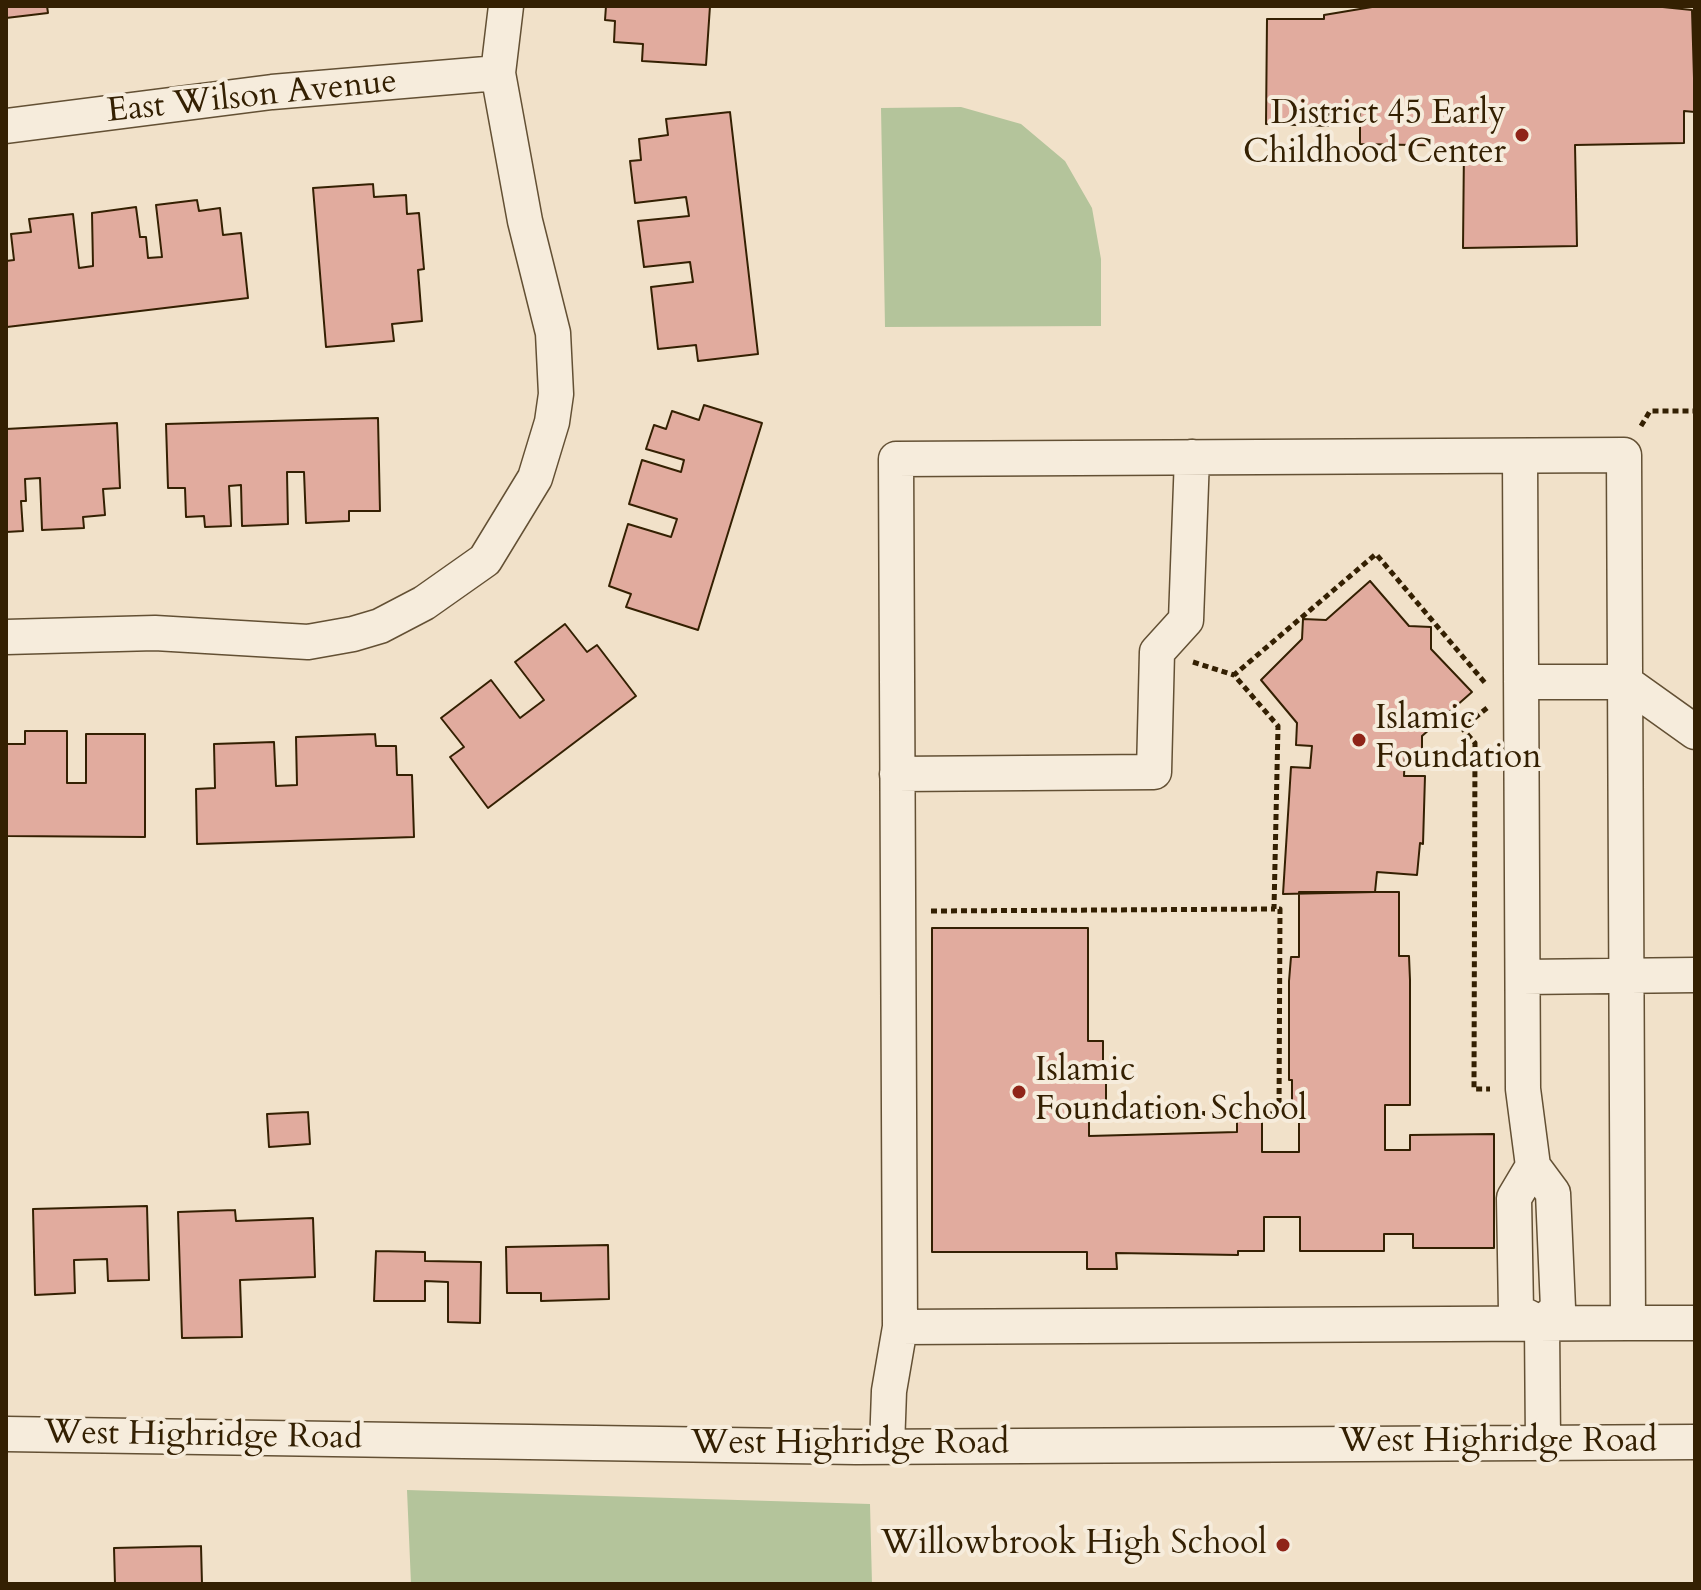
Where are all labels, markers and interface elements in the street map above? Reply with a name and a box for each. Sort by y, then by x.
street label: East Wilson Avenue [105,62,399,134]
place label: District 45 Early Childhood Center [1243,95,1506,174]
marker: District 45 Early Childhood Center [1513,126,1531,144]
place label: Islamic Foundation [1375,700,1542,780]
marker: Islamic Foundation [1350,731,1368,749]
place label: Islamic Foundation School [1035,1052,1307,1132]
marker: Islamic Foundation School [1010,1083,1028,1101]
street label: West Highridge Road [43,1414,363,1460]
street label: West Highridge Road [1339,1423,1657,1463]
street label: West Highridge Road [691,1425,1009,1465]
place label: Willowbrook High School [881,1525,1267,1565]
marker: Willowbrook High School [1274,1536,1292,1554]

